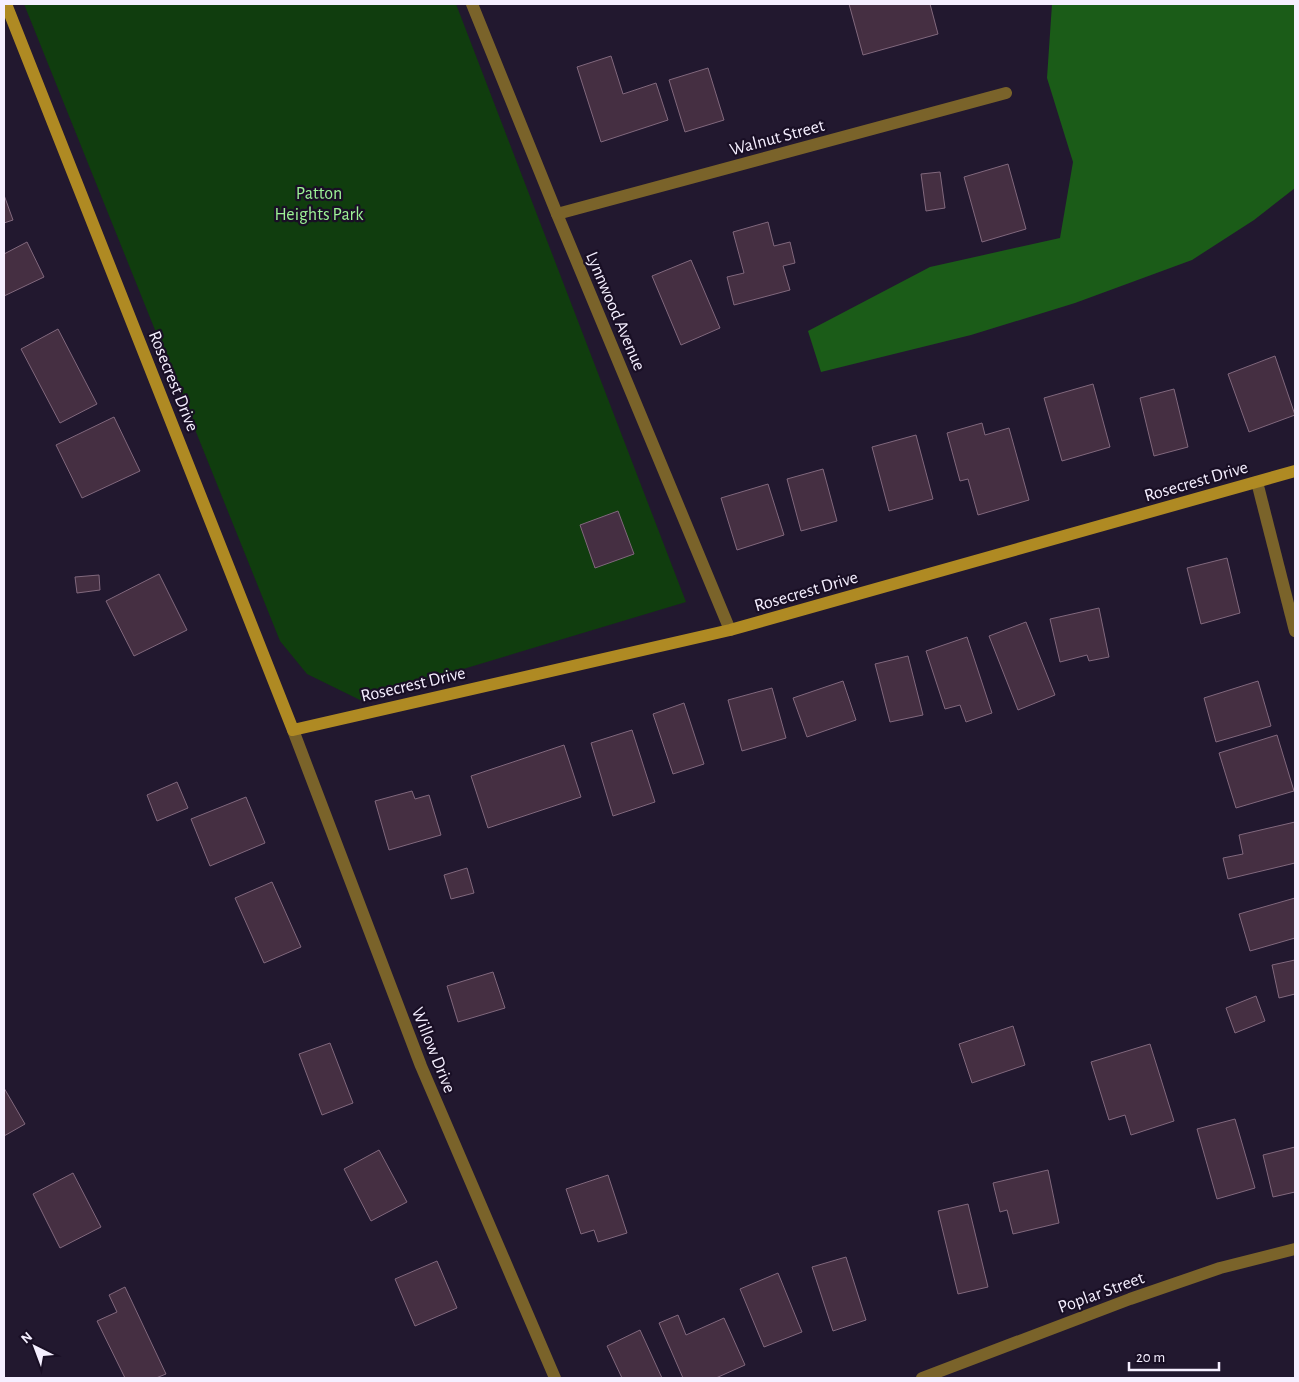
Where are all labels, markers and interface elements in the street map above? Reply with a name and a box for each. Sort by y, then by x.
street label: Walnut Street [728,117,827,159]
park label: Patton Heights Park [274,185,364,224]
street label: Lynnwood Avenue [582,249,648,373]
street label: Rosecrest Drive [145,328,201,434]
street label: Rosecrest Drive [1142,459,1250,505]
street label: Rosecrest Drive [752,569,860,615]
street label: Rosecrest Drive [359,664,467,706]
street label: Willow Drive [408,1005,458,1096]
street label: Poplar Street [1056,1269,1147,1317]
north arrow [10,1322,60,1372]
text: N [19,1330,35,1347]
scale bar [1129,1340,1219,1372]
text: 20 m [1136,1350,1165,1365]

